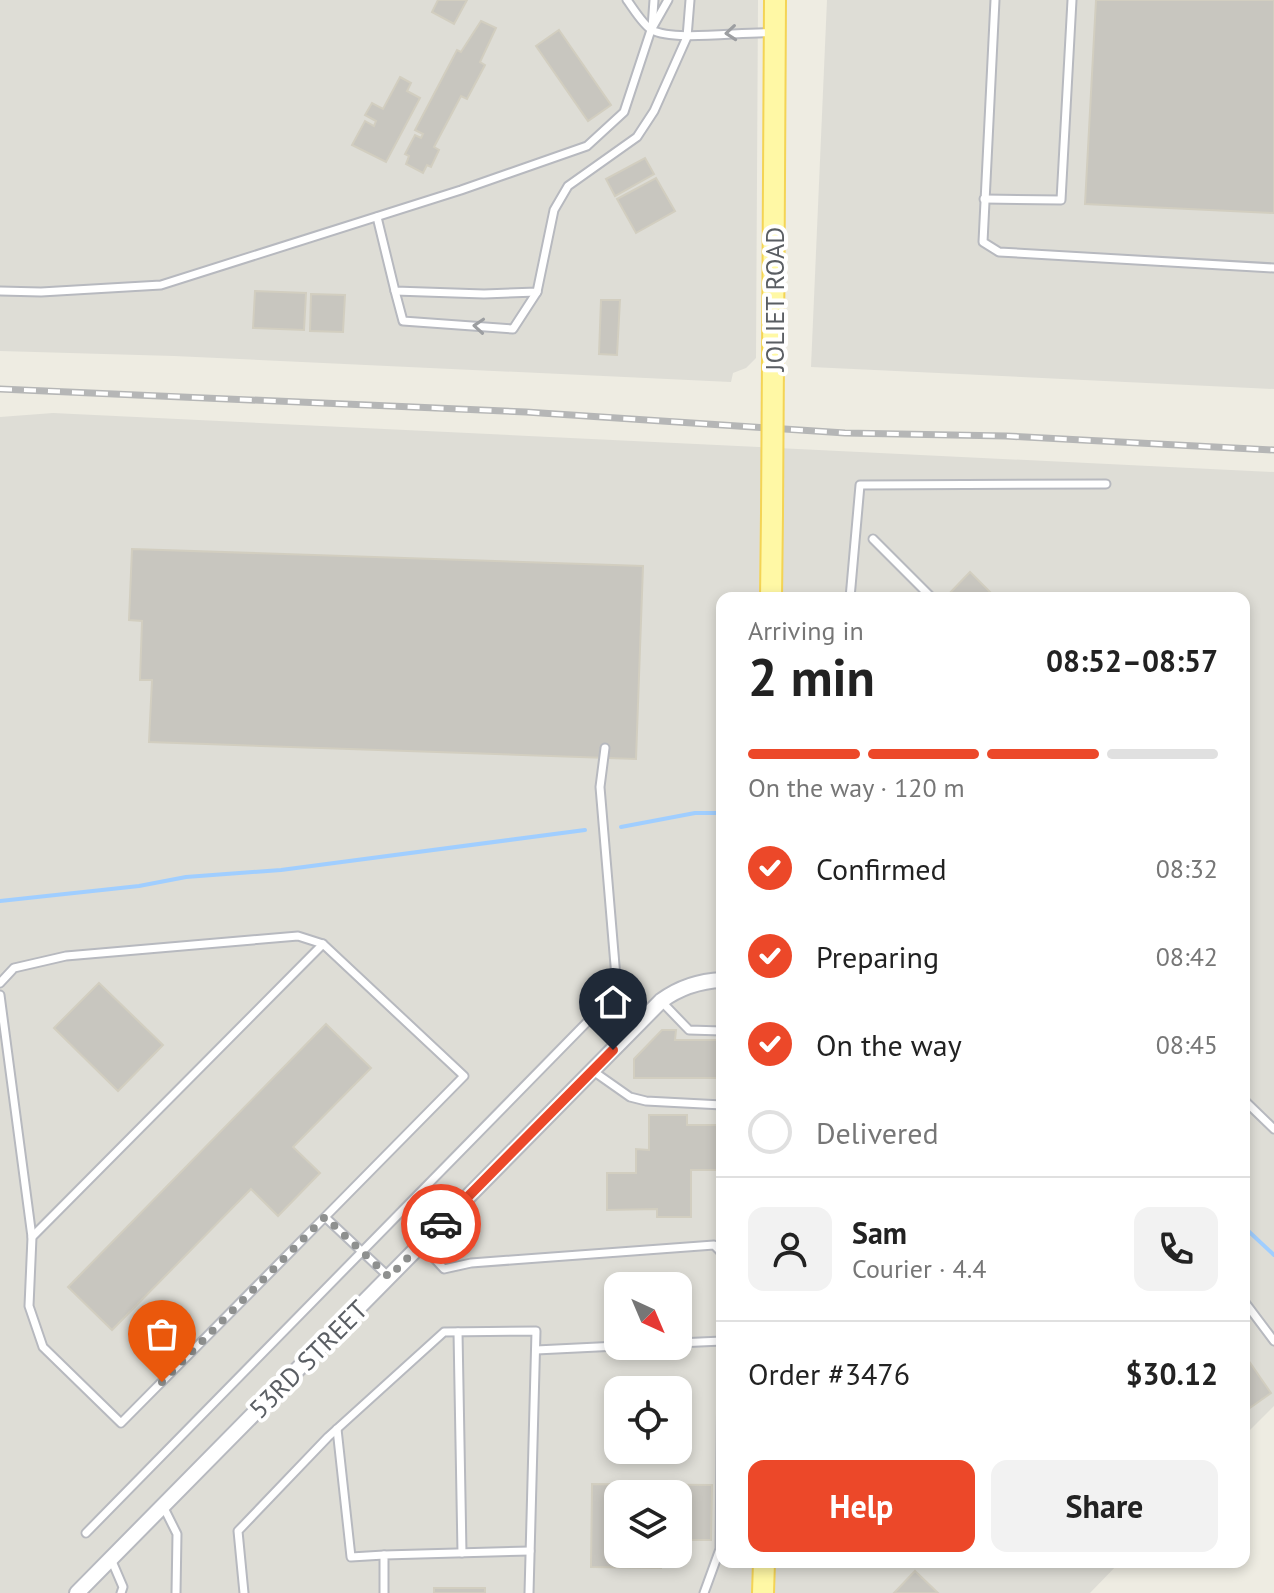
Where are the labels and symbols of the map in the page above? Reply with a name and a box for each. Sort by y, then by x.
one-way arrow [725,24,738,41]
street label: JOLIET ROAD [758,227,791,372]
one-way arrow [472,318,485,335]
pin [579,968,647,1050]
courier [401,1184,481,1264]
north arrow [604,1272,692,1360]
street label: 53RD STREET [242,1293,374,1425]
pin [128,1300,196,1382]

